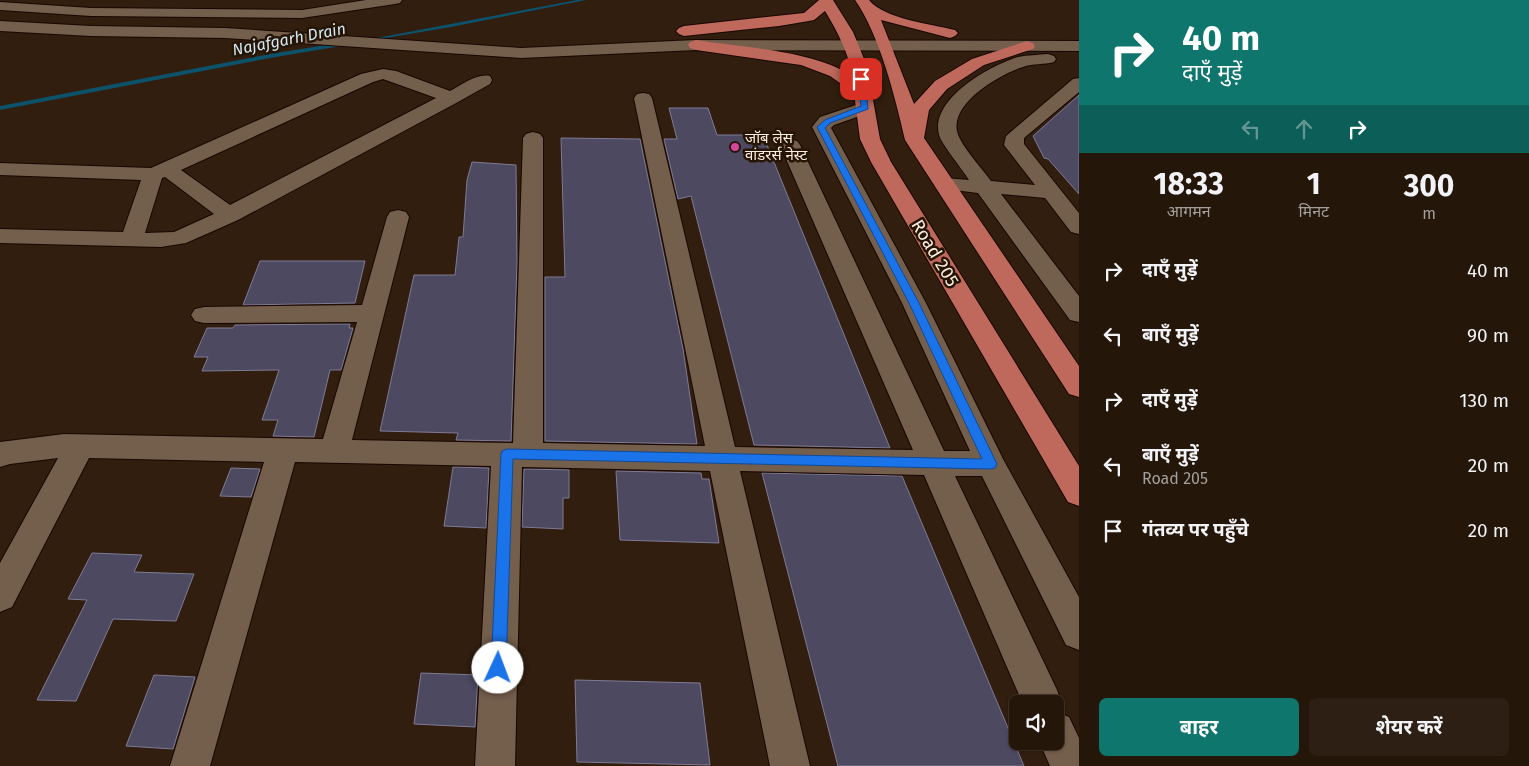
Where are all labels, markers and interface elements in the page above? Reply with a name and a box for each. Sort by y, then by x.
text: 40 m [1182,17,1260,59]
water label: Najafgarh Drain [231,19,347,59]
icon: right [1099,20,1164,85]
pin [840,58,882,100]
text: दाएँ मुड़ें [1182,59,1242,86]
icon: arrive [847,65,875,93]
icon: left [1237,115,1265,143]
icon: ahead [1290,115,1318,143]
icon: right [1343,115,1371,143]
place label: जॉब लेस वांडरर्स नेस्ट [745,129,808,164]
marker: जॉब लेस वांडरर्स नेस्ट [729,141,741,153]
text: 18:33 [1154,166,1224,202]
text: 1 [1307,166,1321,202]
text: 300 [1404,168,1454,204]
text: आगमन [1167,202,1211,221]
text: मिनट [1298,202,1329,221]
text: m [1422,204,1436,223]
street label: Road 205 [906,216,964,290]
icon: right [1099,257,1127,285]
text: दाएँ मुड़ें [1142,258,1198,281]
text: 40 m [1467,259,1509,282]
icon: left [1099,322,1127,350]
text: बाएँ मुड़ें [1142,323,1199,346]
text: 90 m [1467,324,1509,347]
icon: right [1099,387,1127,415]
text: दाएँ मुड़ें [1142,388,1198,411]
text: 130 m [1459,389,1509,412]
text: बाएँ मुड़ें [1142,443,1199,466]
icon: left [1099,452,1127,480]
text: 20 m [1468,454,1509,477]
text: Road 205 [1142,469,1208,488]
icon: arrive [1099,517,1127,545]
text: गंतव्य पर पहुँचे [1142,518,1249,541]
text: 20 m [1468,519,1509,542]
position arrow [471,641,523,693]
map controls [1009,695,1064,750]
button: sound [1009,695,1064,750]
button: बाहर [1099,698,1299,756]
button: शेयर करें [1309,698,1509,756]

